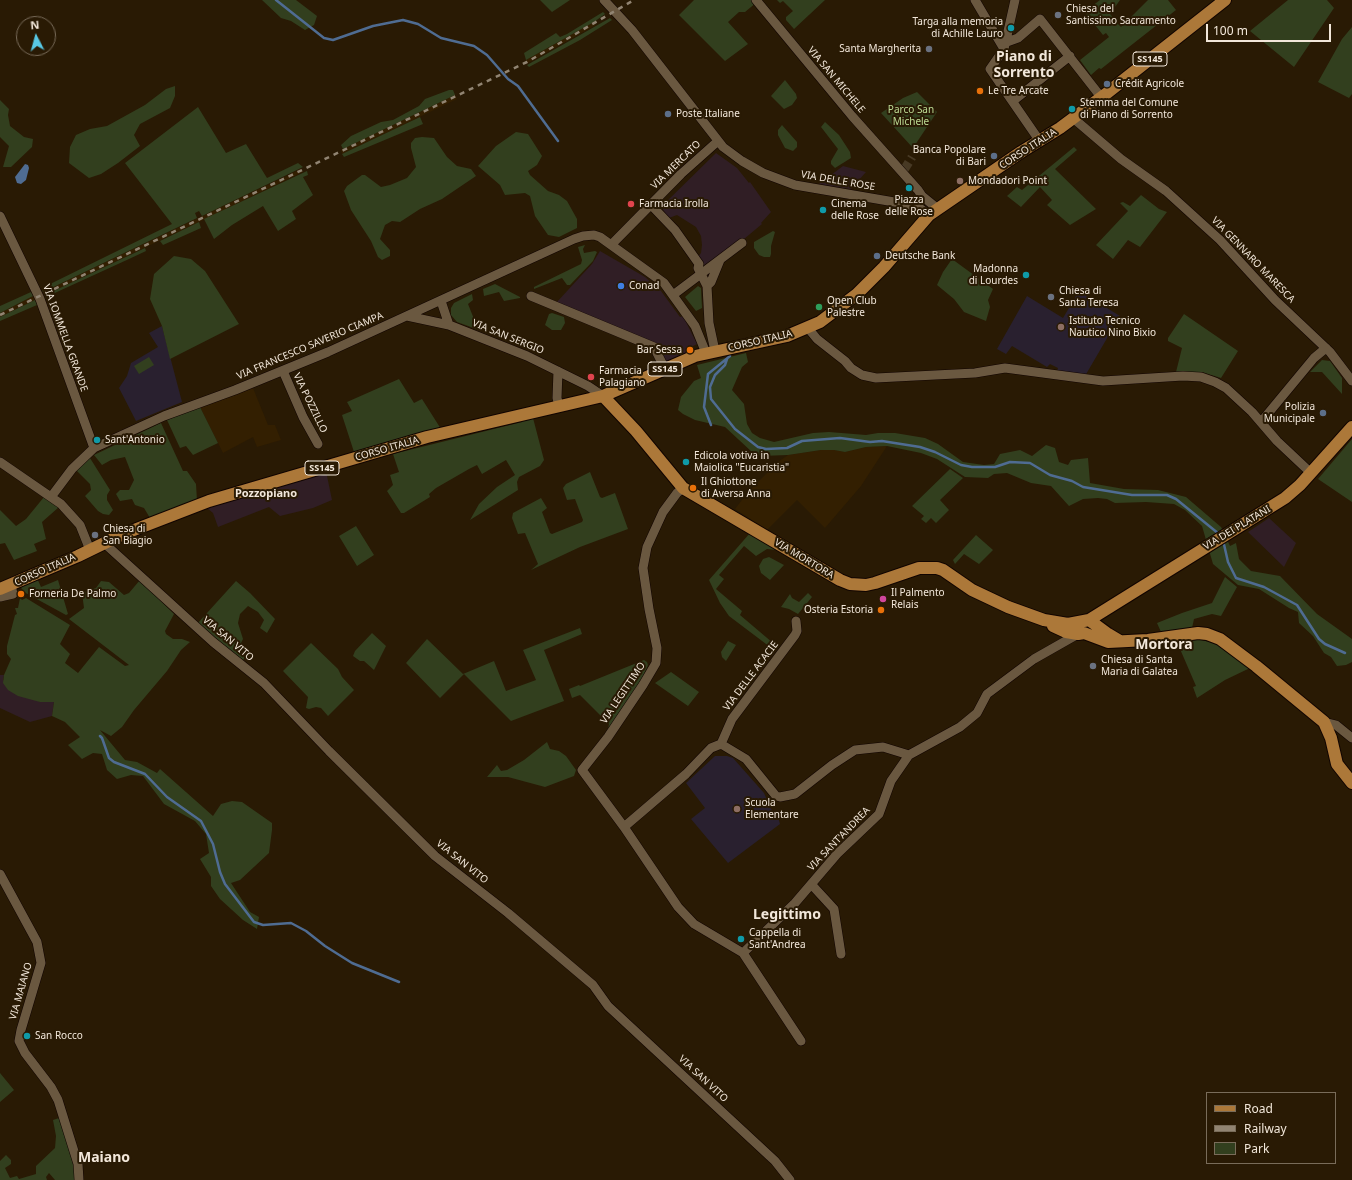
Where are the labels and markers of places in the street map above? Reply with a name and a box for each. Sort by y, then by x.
place label: Chiesa del Santissimo Sacramento [1066,3,1176,26]
marker: Chiesa del Santissimo Sacramento [1053,10,1063,20]
place label: Targa alla memoria di Achille Lauro [913,16,1003,40]
marker: Targa alla memoria di Achille Lauro [1006,23,1016,33]
place label: Santa Margherita [839,43,921,55]
marker: Santa Margherita [924,44,934,54]
place label: Crédit Agricole [1115,78,1184,90]
marker: Crédit Agricole [1102,79,1112,89]
place label: Le Tre Arcate [988,85,1049,97]
marker: Le Tre Arcate [975,86,985,96]
place label: Stemma del Comune di Piano di Sorrento [1080,97,1178,120]
marker: Stemma del Comune di Piano di Sorrento [1067,104,1077,114]
place label: Poste Italiane [676,108,740,120]
marker: Poste Italiane [663,109,673,119]
place label: Banca Popolare di Bari [913,144,986,168]
marker: Banca Popolare di Bari [989,151,999,161]
place label: Mondadori Point [968,175,1047,187]
marker: Mondadori Point [955,176,965,186]
marker: Piazza delle Rose [904,183,914,193]
place label: Piazza delle Rose [885,194,933,218]
place label: Farmacia Irolla [639,198,709,210]
place label: Cinema delle Rose [831,198,879,222]
marker: Farmacia Irolla [626,199,636,209]
marker: Cinema delle Rose [818,205,828,215]
place label: Deutsche Bank [885,250,955,262]
marker: Deutsche Bank [872,251,882,261]
place label: Madonna di Lourdes [969,263,1018,286]
marker: Madonna di Lourdes [1021,270,1031,280]
place label: Conad [629,280,659,292]
marker: Conad [616,281,626,291]
place label: Chiesa di Santa Teresa [1059,285,1119,308]
marker: Chiesa di Santa Teresa [1046,292,1056,302]
place label: Open Club Palestre [827,295,877,318]
marker: Open Club Palestre [814,302,824,312]
place label: Istituto Tecnico Nautico Nino Bixio [1069,315,1156,338]
marker: Istituto Tecnico Nautico Nino Bixio [1056,322,1066,332]
place label: Bar Sessa [637,344,682,356]
marker: Bar Sessa [685,345,695,355]
place label: Farmacia Palagiano [599,365,645,388]
marker: Farmacia Palagiano [586,372,596,382]
place label: Polizia Municipale [1264,401,1315,424]
marker: Polizia Municipale [1318,408,1328,418]
place label: Sant'Antonio [105,434,165,446]
marker: Sant'Antonio [92,435,102,445]
place label: Edicola votiva in Maiolica "Eucaristia" [694,450,789,474]
marker: Edicola votiva in Maiolica "Eucaristia" [681,457,691,467]
place label: Il Ghiottone di Aversa Anna [701,476,771,500]
marker: Il Ghiottone di Aversa Anna [688,483,698,493]
place label: Chiesa di San Biagio [103,523,152,546]
marker: Chiesa di San Biagio [90,530,100,540]
place label: Il Palmento Relais [891,587,945,610]
place label: Forneria De Palmo [29,588,116,600]
marker: Forneria De Palmo [16,589,26,599]
marker: Il Palmento Relais [878,594,888,604]
place label: Osteria Estoria [804,604,873,616]
marker: Osteria Estoria [876,605,886,615]
place label: Chiesa di Santa Maria di Galatea [1101,654,1178,678]
marker: Chiesa di Santa Maria di Galatea [1088,661,1098,671]
place label: Scuola Elementare [745,797,799,820]
marker: Scuola Elementare [732,804,742,814]
place label: Cappella di Sant'Andrea [749,927,806,950]
marker: Cappella di Sant'Andrea [736,934,746,944]
place label: San Rocco [35,1030,83,1042]
marker: San Rocco [22,1031,32,1041]

